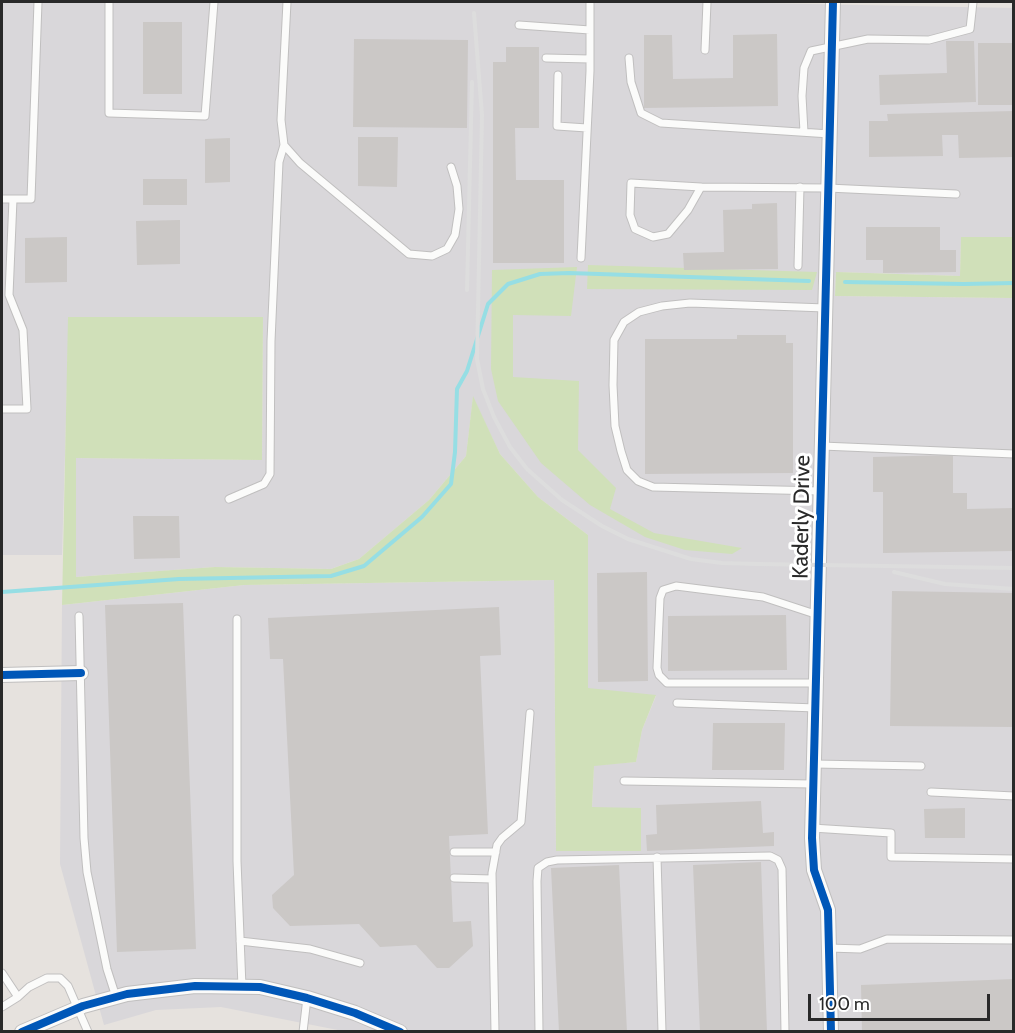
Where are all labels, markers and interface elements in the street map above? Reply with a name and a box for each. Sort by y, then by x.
street label: Kaderly Drive [788,455,816,579]
scale bar [811,982,992,1020]
text: 100 m [819,993,870,1015]

